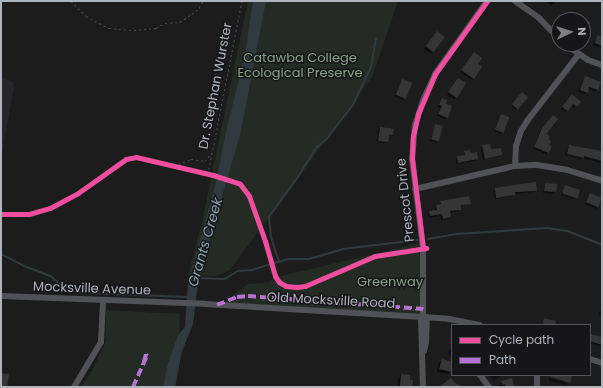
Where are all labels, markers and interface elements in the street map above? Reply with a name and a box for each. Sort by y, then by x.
north arrow [551,12,591,52]
street label: Dr. Stephan Wurster [196,21,236,151]
text: N [574,27,590,36]
park label: Catawba College Ecological Preserve [237,51,363,82]
street label: Prescot Drive [394,157,418,243]
water label: Grants Creek [184,196,226,288]
park label: Greenway [357,274,423,290]
street label: Mocksville Avenue [33,279,151,299]
street label: Old Mocksville Road [266,290,396,312]
legend [451,324,591,376]
text: Cycle path [489,331,554,348]
text: Path [489,351,516,368]

